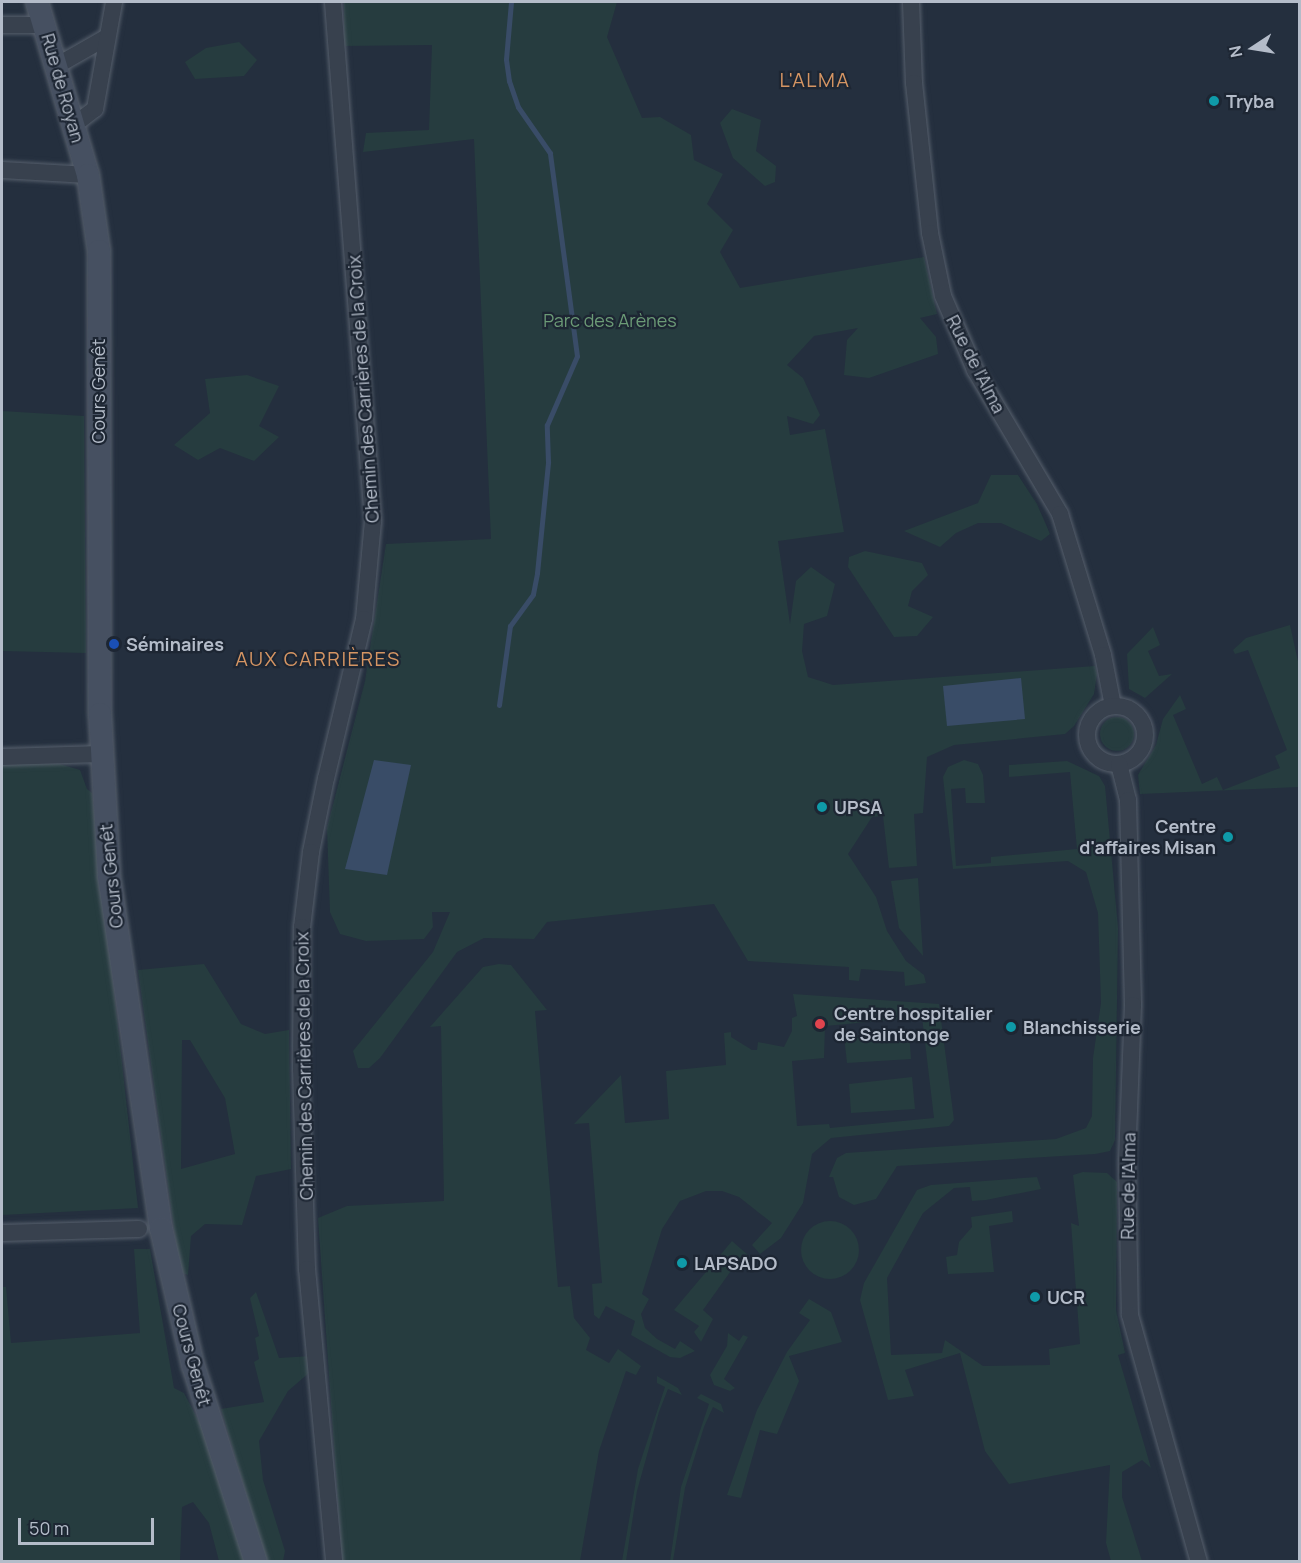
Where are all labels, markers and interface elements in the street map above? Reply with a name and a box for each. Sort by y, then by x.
north arrow [1223,18,1283,78]
street label: Rue de Royan [37,31,89,145]
text: N [1223,44,1247,60]
district label: L'ALMA [779,67,851,91]
place label: Tryba [1226,90,1274,112]
marker: Tryba [1207,94,1221,108]
street label: Chemin des Carrières de la Croix [343,254,383,524]
park label: Parc des Arènes [543,309,677,331]
street label: Rue de l'Alma [942,311,1010,417]
street label: Cours Genêt [87,339,109,443]
place label: Séminaires [126,633,224,655]
marker: Séminaires [107,637,121,651]
district label: AUX CARRIÈRES [235,646,401,670]
place label: UPSA [834,796,882,818]
marker: UPSA [815,800,829,814]
place label: Centre d'affaires Misan [1079,816,1216,858]
street label: Cours Genêt [95,823,127,929]
marker: Centre d'affaires Misan [1221,830,1235,844]
street label: Chemin des Carrières de la Croix [291,932,317,1200]
place label: Centre hospitalier de Saintonge [834,1003,993,1046]
marker: Centre hospitalier de Saintonge [811,1015,829,1033]
place label: Blanchisserie [1023,1016,1141,1038]
marker: Blanchisserie [1004,1020,1018,1034]
street label: Rue de l'Alma [1116,1132,1140,1240]
place label: LAPSADO [694,1252,777,1274]
marker: LAPSADO [675,1256,689,1270]
place label: UCR [1047,1286,1085,1308]
marker: UCR [1028,1290,1042,1304]
street label: Cours Genêt [168,1302,216,1408]
scale bar [21,1506,158,1544]
text: 50 m [29,1516,69,1540]

